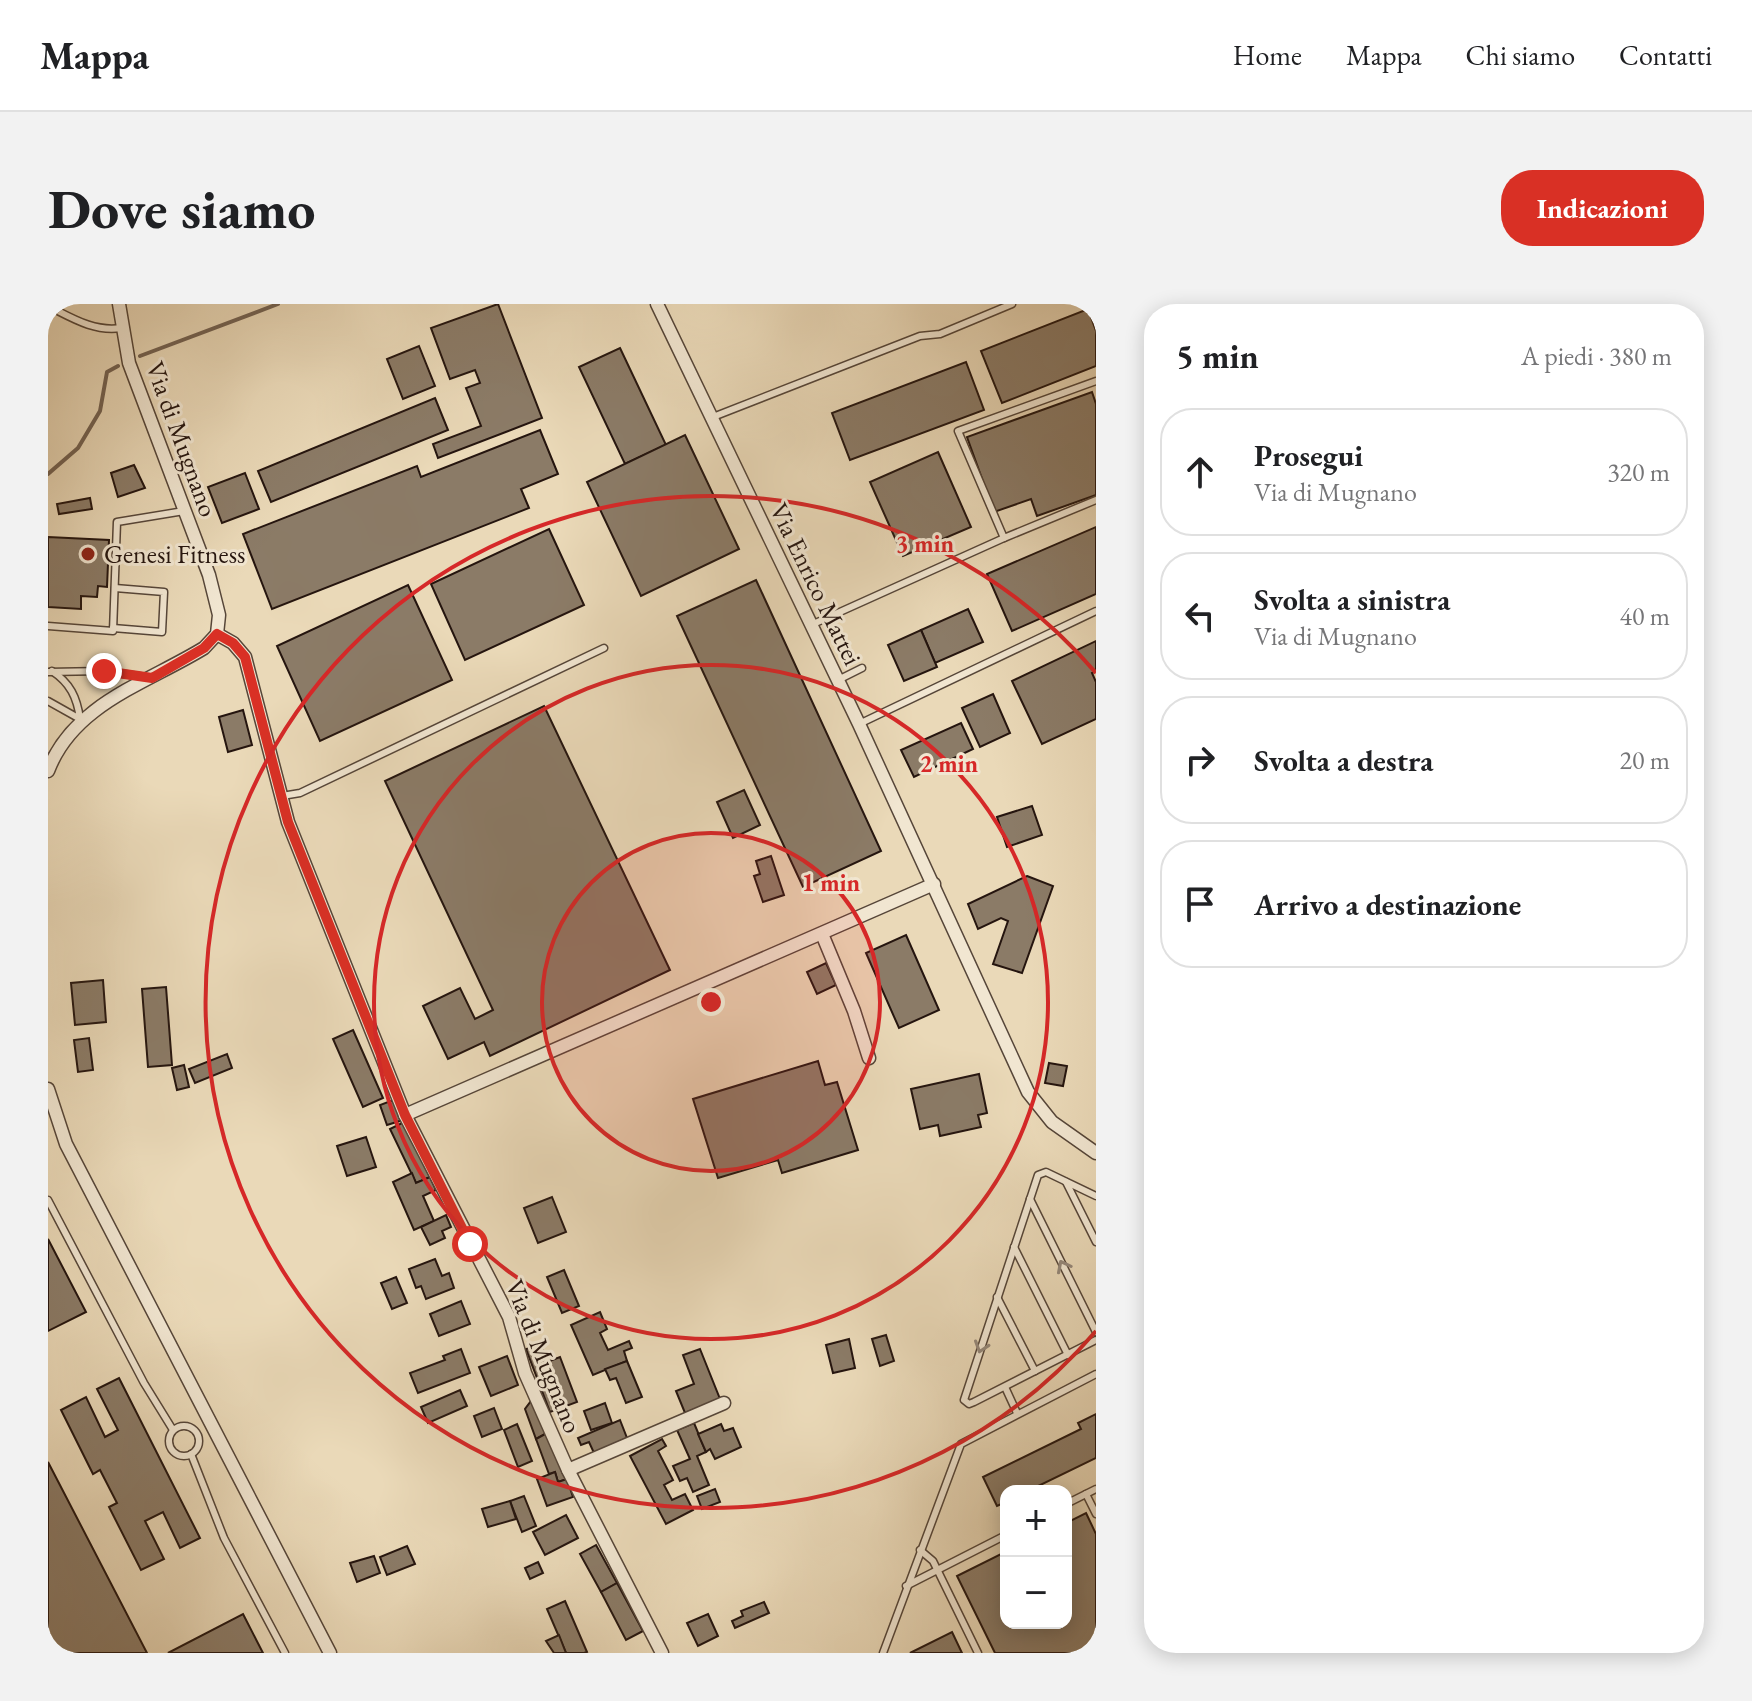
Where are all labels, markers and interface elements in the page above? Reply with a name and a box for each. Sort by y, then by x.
text: Mappa [40,31,149,80]
text: Home [1233,37,1302,73]
text: Mappa [1346,37,1422,73]
text: Chi siamo [1466,37,1575,73]
text: Contatti [1619,37,1712,73]
button: Indicazioni [1501,170,1704,246]
text: Dove siamo [48,172,316,245]
text: 5 min [1176,334,1259,378]
text: A piedi · 380 m [1521,339,1672,373]
street label: Via di Mugnano [138,357,226,521]
text: Prosegui [1254,436,1363,475]
icon: ahead [1178,450,1222,494]
text: 320 m [1607,455,1670,489]
text: Via di Mugnano [1254,475,1417,509]
street label: Via Enrico Mattei [762,497,870,671]
text: 3 min [896,528,955,559]
place label: Genesi Fitness [104,537,245,571]
marker: Genesi Fitness [79,545,97,563]
text: Svolta a sinistra [1254,580,1450,619]
icon: left [1178,594,1222,638]
text: 40 m [1620,599,1670,633]
text: Via di Mugnano [1254,619,1417,653]
route end [86,653,122,689]
icon: right [1178,738,1222,782]
text: Svolta a destra [1254,741,1433,780]
text: 20 m [1620,743,1670,777]
text: 2 min [920,748,979,779]
text: 1 min [802,867,861,898]
icon: arrive [1178,882,1222,926]
text: Arrivo a destinazione [1254,885,1521,924]
centre of rings [697,988,725,1016]
route start [452,1226,488,1262]
one-way arrow [1057,1259,1073,1274]
street label: Via di Mugnano [498,1274,590,1438]
one-way arrow [974,1340,990,1354]
map controls [1000,1485,1072,1629]
button: + [1000,1485,1072,1557]
button: − [1000,1557,1072,1629]

